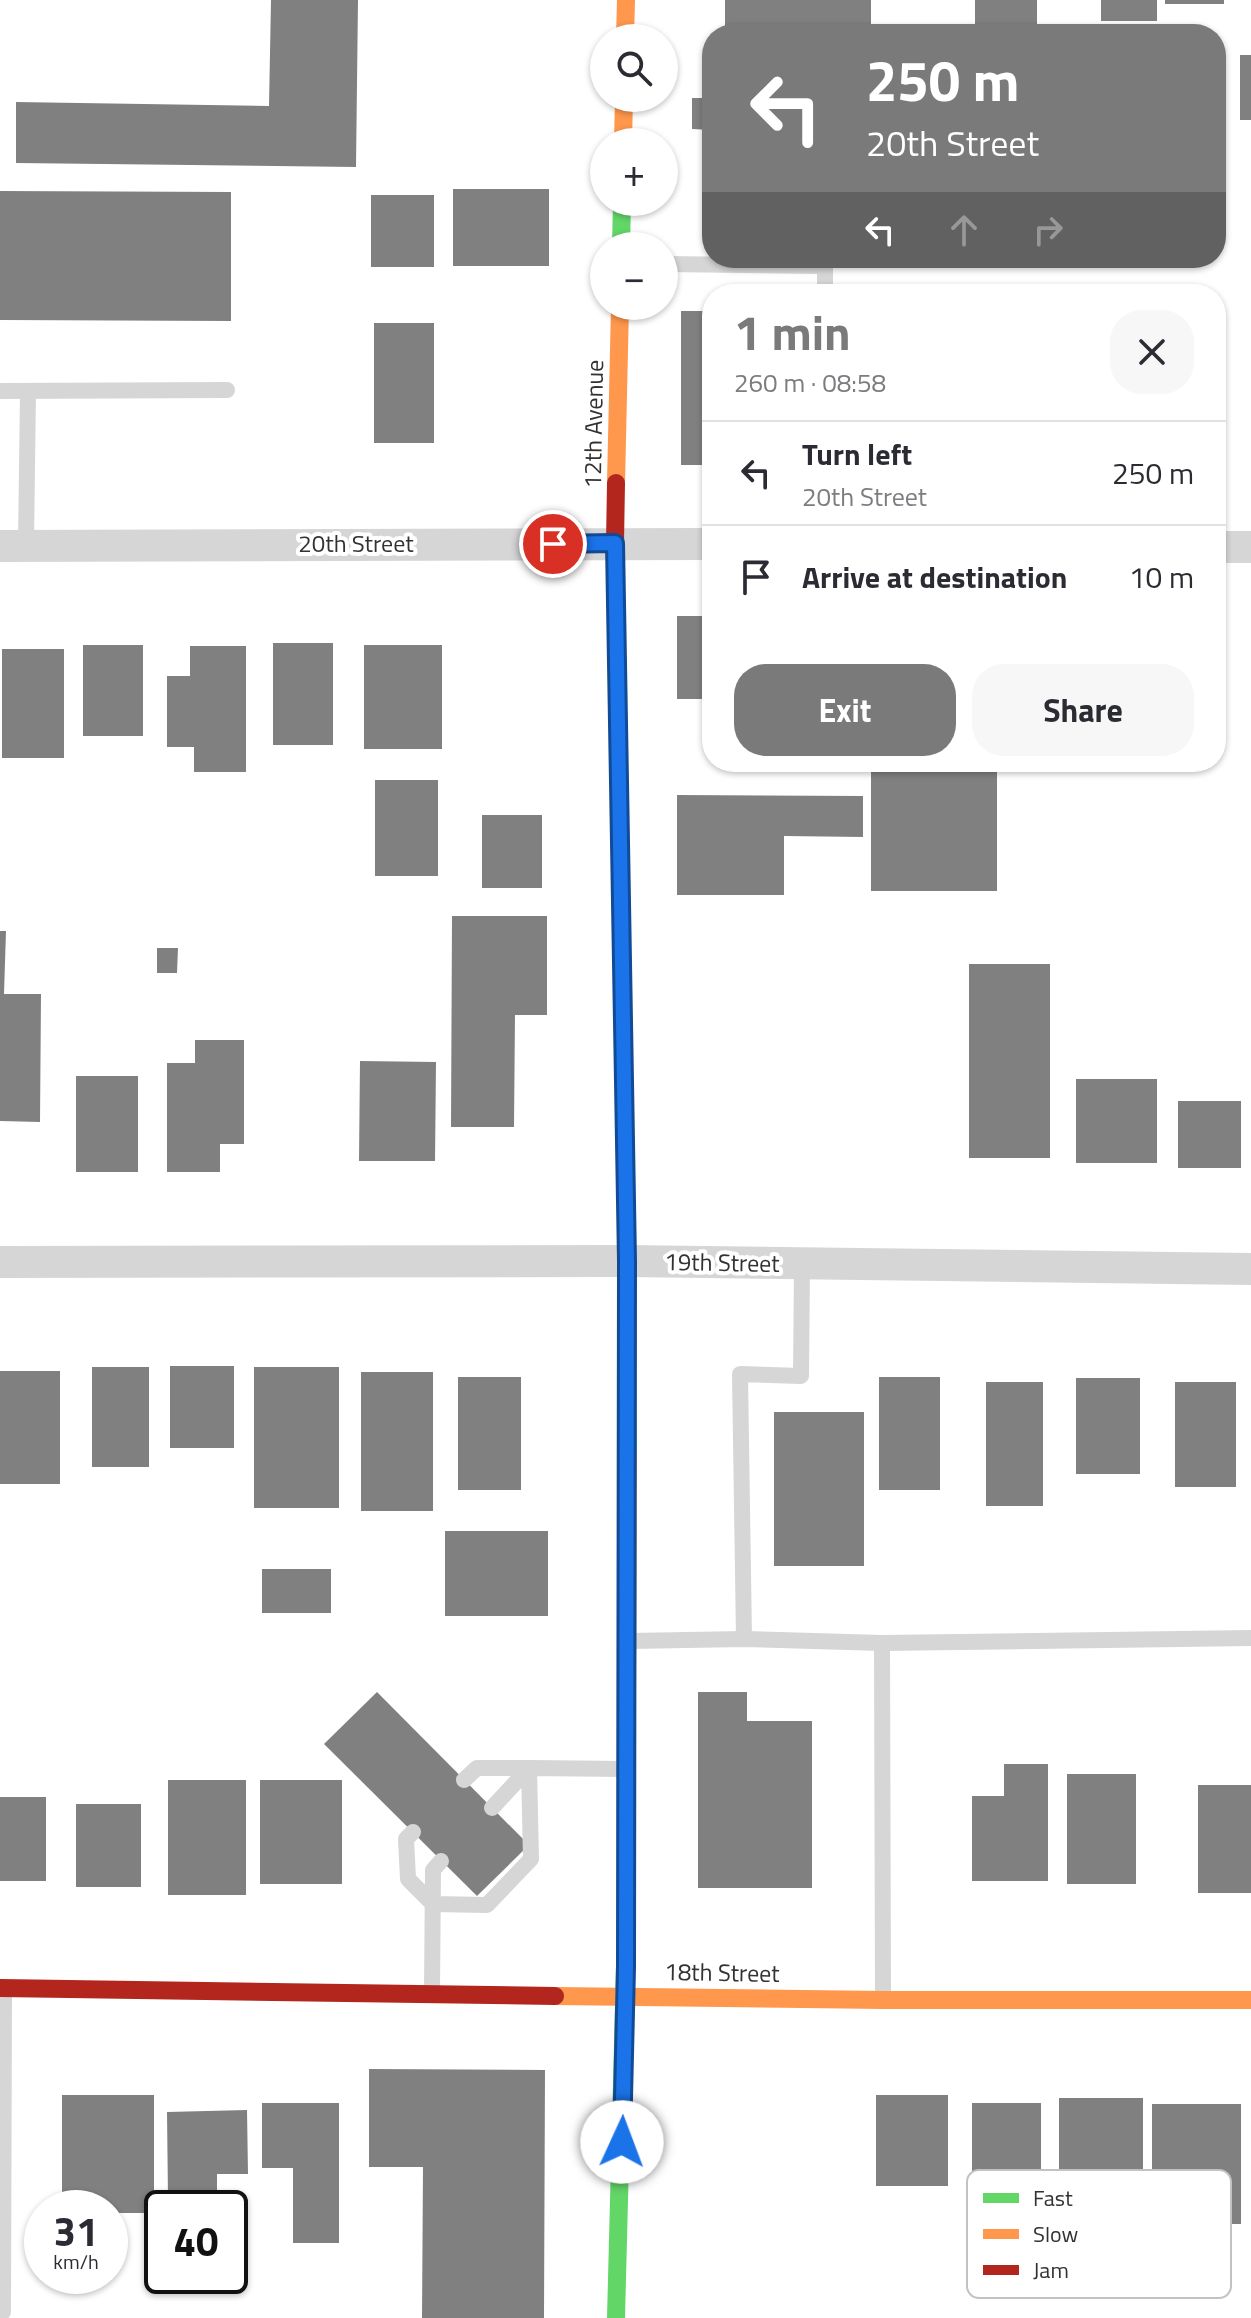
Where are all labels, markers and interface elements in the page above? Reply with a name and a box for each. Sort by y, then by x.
map controls [590,24,678,320]
button: search [590,24,678,112]
text: 250 m [866,38,1019,123]
icon: left [734,56,838,160]
text: 20th Street [866,115,1039,170]
button: + [590,128,678,216]
icon: left [858,208,902,252]
icon: ahead [942,208,986,252]
icon: right [1026,208,1070,252]
button: − [590,232,678,320]
text: 1 min [734,296,851,369]
button: close [1110,310,1194,394]
street label: 12th Avenue [574,359,612,489]
text: 260 m · 08:58 [734,363,886,402]
text: Turn left [802,431,912,477]
text: 250 m [1112,450,1194,496]
icon: left [734,451,778,495]
text: 20th Street [802,477,927,516]
pin [519,510,587,578]
icon: arrive [531,522,575,566]
street label: 20th Street [298,525,414,561]
text: Arrive at destination [802,554,1067,600]
text: 10 m [1129,554,1194,600]
icon: arrive [734,555,778,599]
button: Exit [734,664,956,756]
button: Share [972,664,1194,756]
street label: 19th Street [664,1243,781,1281]
street label: 18th Street [664,1953,781,1991]
position arrow [580,2100,664,2184]
legend [967,2170,1231,2298]
text: Fast [1033,2181,1073,2215]
speed limit sign: 40 [144,2190,248,2294]
text: 31 [54,2201,98,2262]
text: Slow [1033,2217,1079,2251]
text: km/h [53,2246,99,2277]
text: Jam [1033,2253,1069,2287]

